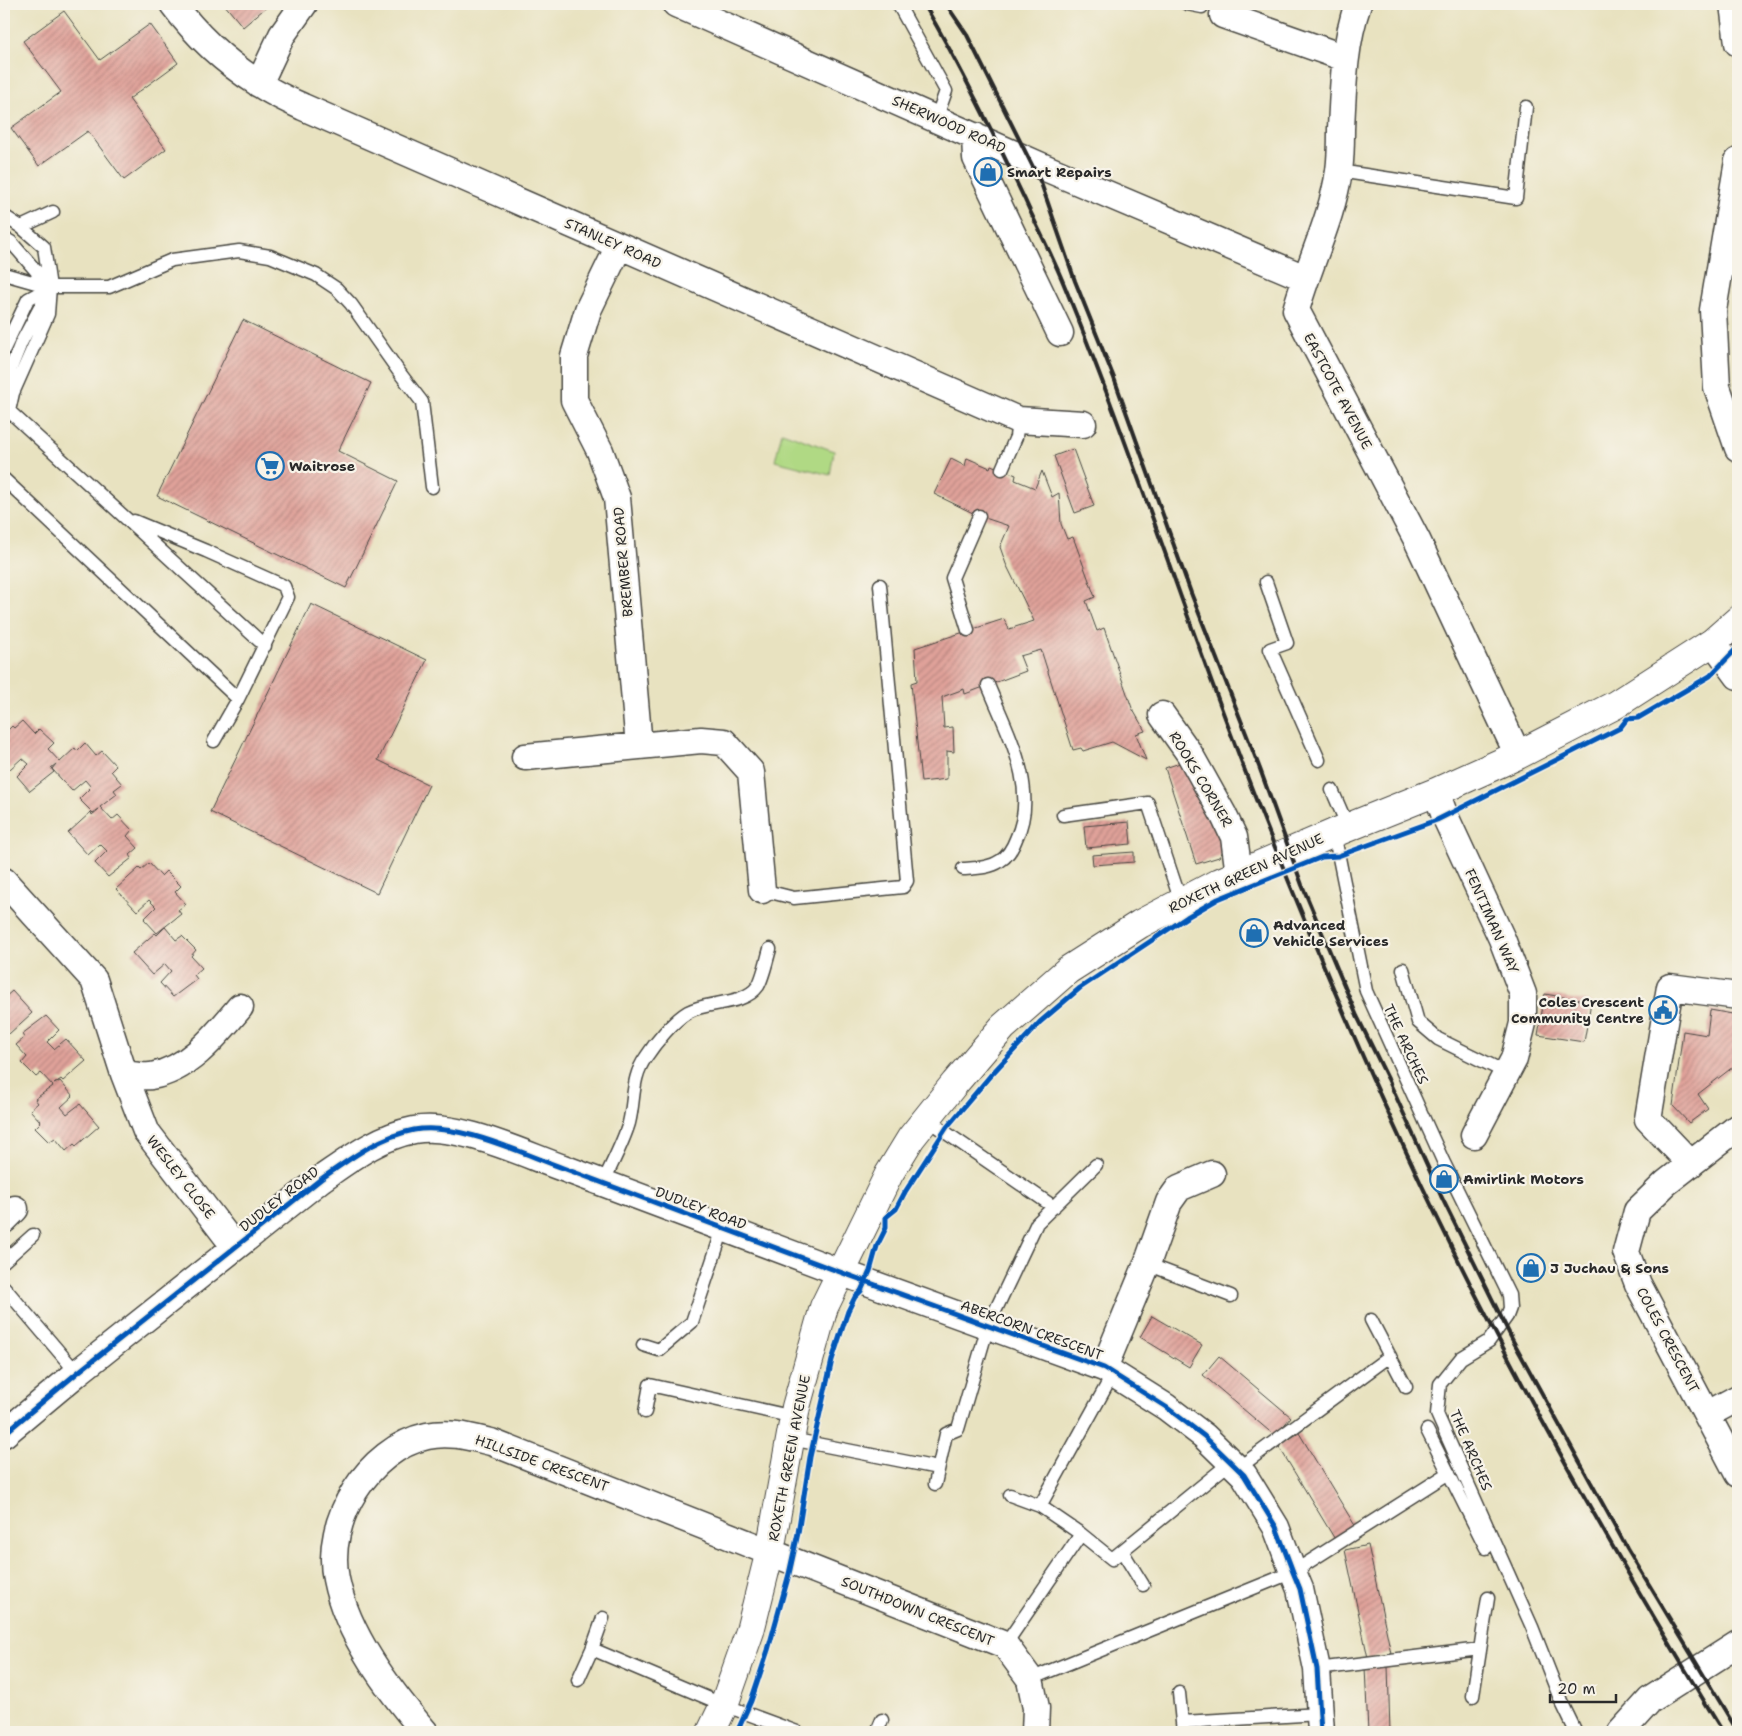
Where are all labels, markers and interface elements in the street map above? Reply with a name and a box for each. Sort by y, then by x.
street label: SHERWOOD ROAD [889,91,1009,157]
shop icon: Smart Repairs [973,157,1003,187]
place label: Smart Repairs [1007,163,1112,181]
street label: STANLEY ROAD [562,214,664,272]
street label: EASTCOTE AVENUE [1300,330,1376,453]
supermarket icon: Waitrose [255,451,285,481]
place label: Waitrose [289,457,355,475]
street label: BREMBER ROAD [609,506,637,618]
street label: ROOKS CORNER [1165,728,1237,830]
street label: ROXETH GREEN AVENUE [1166,829,1327,917]
street label: FENTIMAN WAY [1461,866,1523,977]
place label: Advanced Vehicle Services [1273,916,1389,950]
shop icon: Advanced Vehicle Services [1239,918,1269,948]
place label: Coles Crescent Community Centre [1511,993,1644,1027]
public building icon: Coles Crescent Community Centre [1648,995,1678,1025]
street label: THE ARCHES [1380,1001,1432,1087]
street label: WESLEY CLOSE [143,1132,219,1222]
street label: DUDLEY ROAD [236,1162,322,1236]
shop icon: Amirlink Motors [1429,1164,1459,1194]
place label: Amirlink Motors [1463,1170,1584,1188]
street label: DUDLEY ROAD [653,1182,749,1234]
shop icon: J Juchau & Sons [1516,1253,1546,1283]
place label: J Juchau & Sons [1550,1259,1669,1277]
street label: COLES CRESCENT [1633,1284,1704,1396]
street label: ABERCORN CRESCENT [958,1296,1106,1364]
street label: ROXETH GREEN AVENUE [764,1373,814,1543]
street label: THE ARCHES [1446,1407,1496,1493]
street label: HILLSIDE CRESCENT [473,1430,612,1496]
street label: SOUTHDOWN CRESCENT [839,1572,997,1650]
scale bar [1550,1671,1616,1703]
text: 20 m [1557,1679,1596,1699]

